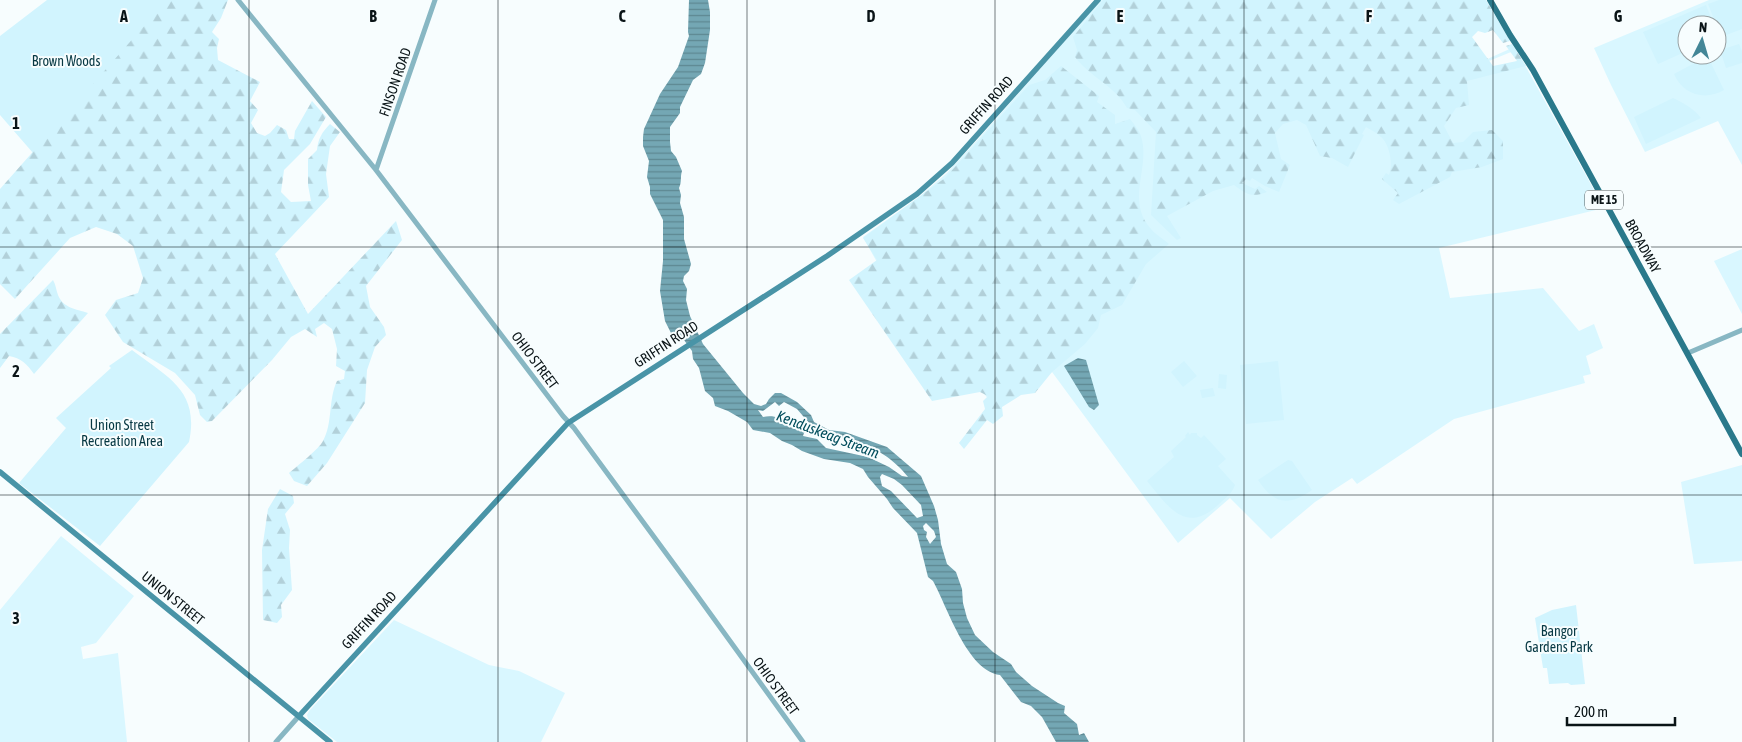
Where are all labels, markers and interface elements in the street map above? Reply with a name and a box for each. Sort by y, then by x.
text: A [119,7,128,25]
text: B [369,7,377,25]
text: C [618,7,626,25]
text: D [867,7,876,25]
text: E [1117,7,1124,25]
text: F [1366,7,1373,25]
text: G [1614,7,1623,25]
north arrow [1677,15,1727,65]
text: N [1698,19,1708,35]
street label: FINSON ROAD [376,45,414,118]
park label: Brown Woods [32,53,100,69]
street label: GRIFFIN ROAD [956,72,1016,137]
text: 1 [12,114,20,132]
road number: ME 15 [1585,190,1623,210]
street label: BROADWAY [1622,217,1665,276]
street label: GRIFFIN ROAD [631,317,701,371]
street label: OHIO STREET [508,328,562,392]
text: 2 [12,362,20,380]
water label: Kenduskeag Stream [774,407,882,461]
park label: Union Street Recreation Area [81,417,163,449]
street label: UNION STREET [139,568,207,628]
street label: GRIFFIN ROAD [338,588,400,652]
text: 3 [12,609,20,627]
park label: Bangor Gardens Park [1525,623,1593,655]
street label: OHIO STREET [750,654,802,718]
scale bar [1567,694,1674,726]
text: 200 m [1574,703,1608,720]

